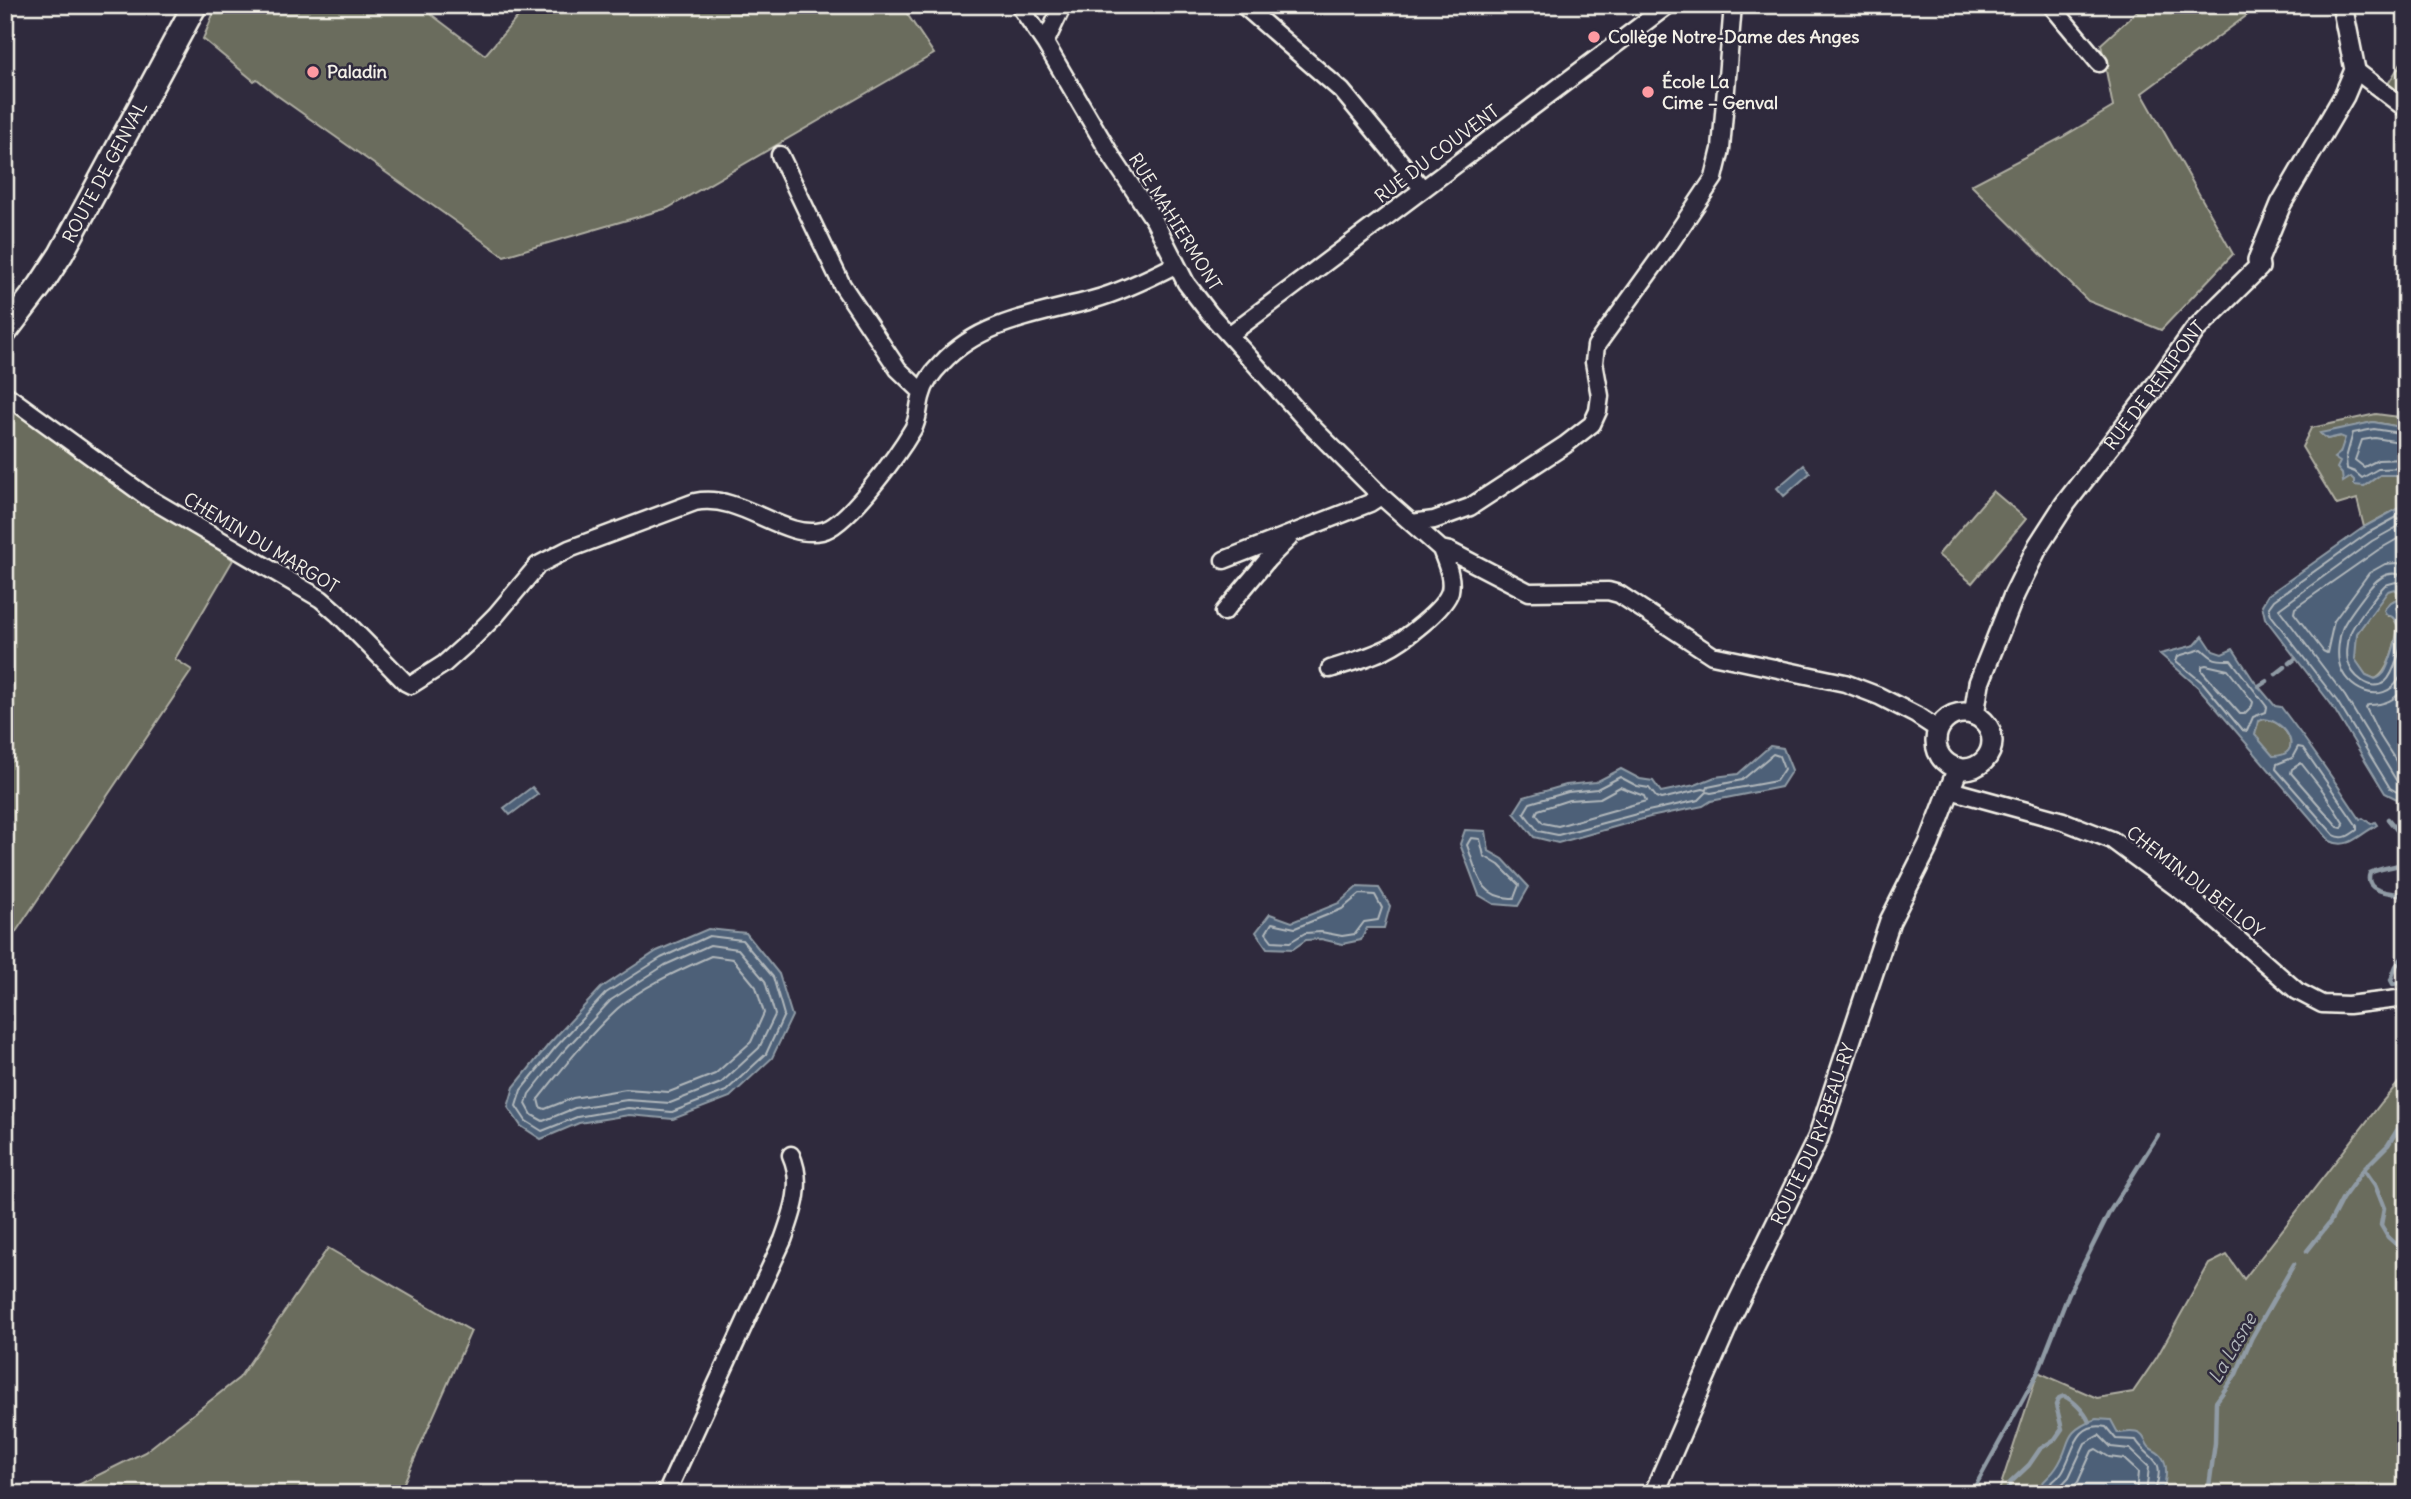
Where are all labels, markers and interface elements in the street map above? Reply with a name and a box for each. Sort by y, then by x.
place label: Collège Notre-Dame des Anges [1608,25,1860,48]
marker: Collège Notre-Dame des Anges [1586,29,1602,45]
place label: Paladin [327,60,388,83]
marker: Paladin [305,64,321,80]
place label: École La Cime – Genval [1662,70,1778,114]
marker: École La Cime – Genval [1640,84,1656,100]
street label: ROUTE DE GENVAL [57,97,152,247]
street label: RUE DU COUVENT [1370,99,1503,208]
street label: RUE MAHIERMONT [1124,149,1227,295]
street label: RUE DE RENIPONT [2099,315,2209,455]
street label: CHEMIN DU MARGOT [179,487,343,598]
street label: CHEMIN DU BELLOY [2122,821,2269,943]
street label: ROUTE DU RY-BEAU-RY [1766,1040,1860,1229]
water label: La Lasne [2202,1307,2262,1387]

